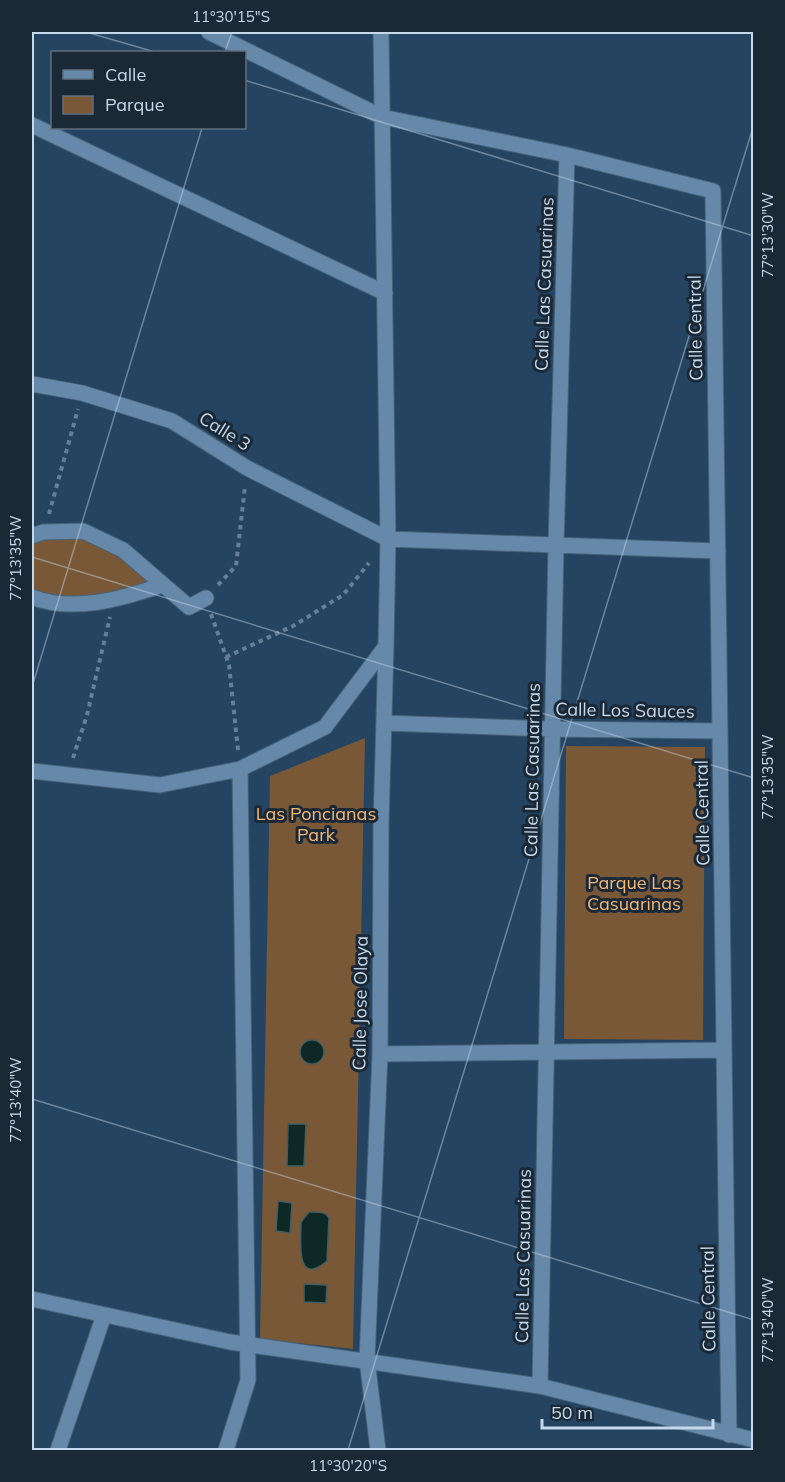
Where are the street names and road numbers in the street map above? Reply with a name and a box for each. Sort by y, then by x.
street label: Calle Las Casuarinas [529,197,559,371]
street label: Calle Central [683,275,707,381]
street label: Calle 3 [195,406,255,456]
street label: Calle Las Casuarinas [519,683,545,857]
street label: Calle Los Sauces [555,697,695,723]
street label: Calle Central [690,760,714,866]
street label: Calle Jose Olaya [347,936,373,1070]
street label: Calle Las Casuarinas [510,1169,536,1343]
street label: Calle Central [696,1246,720,1352]

